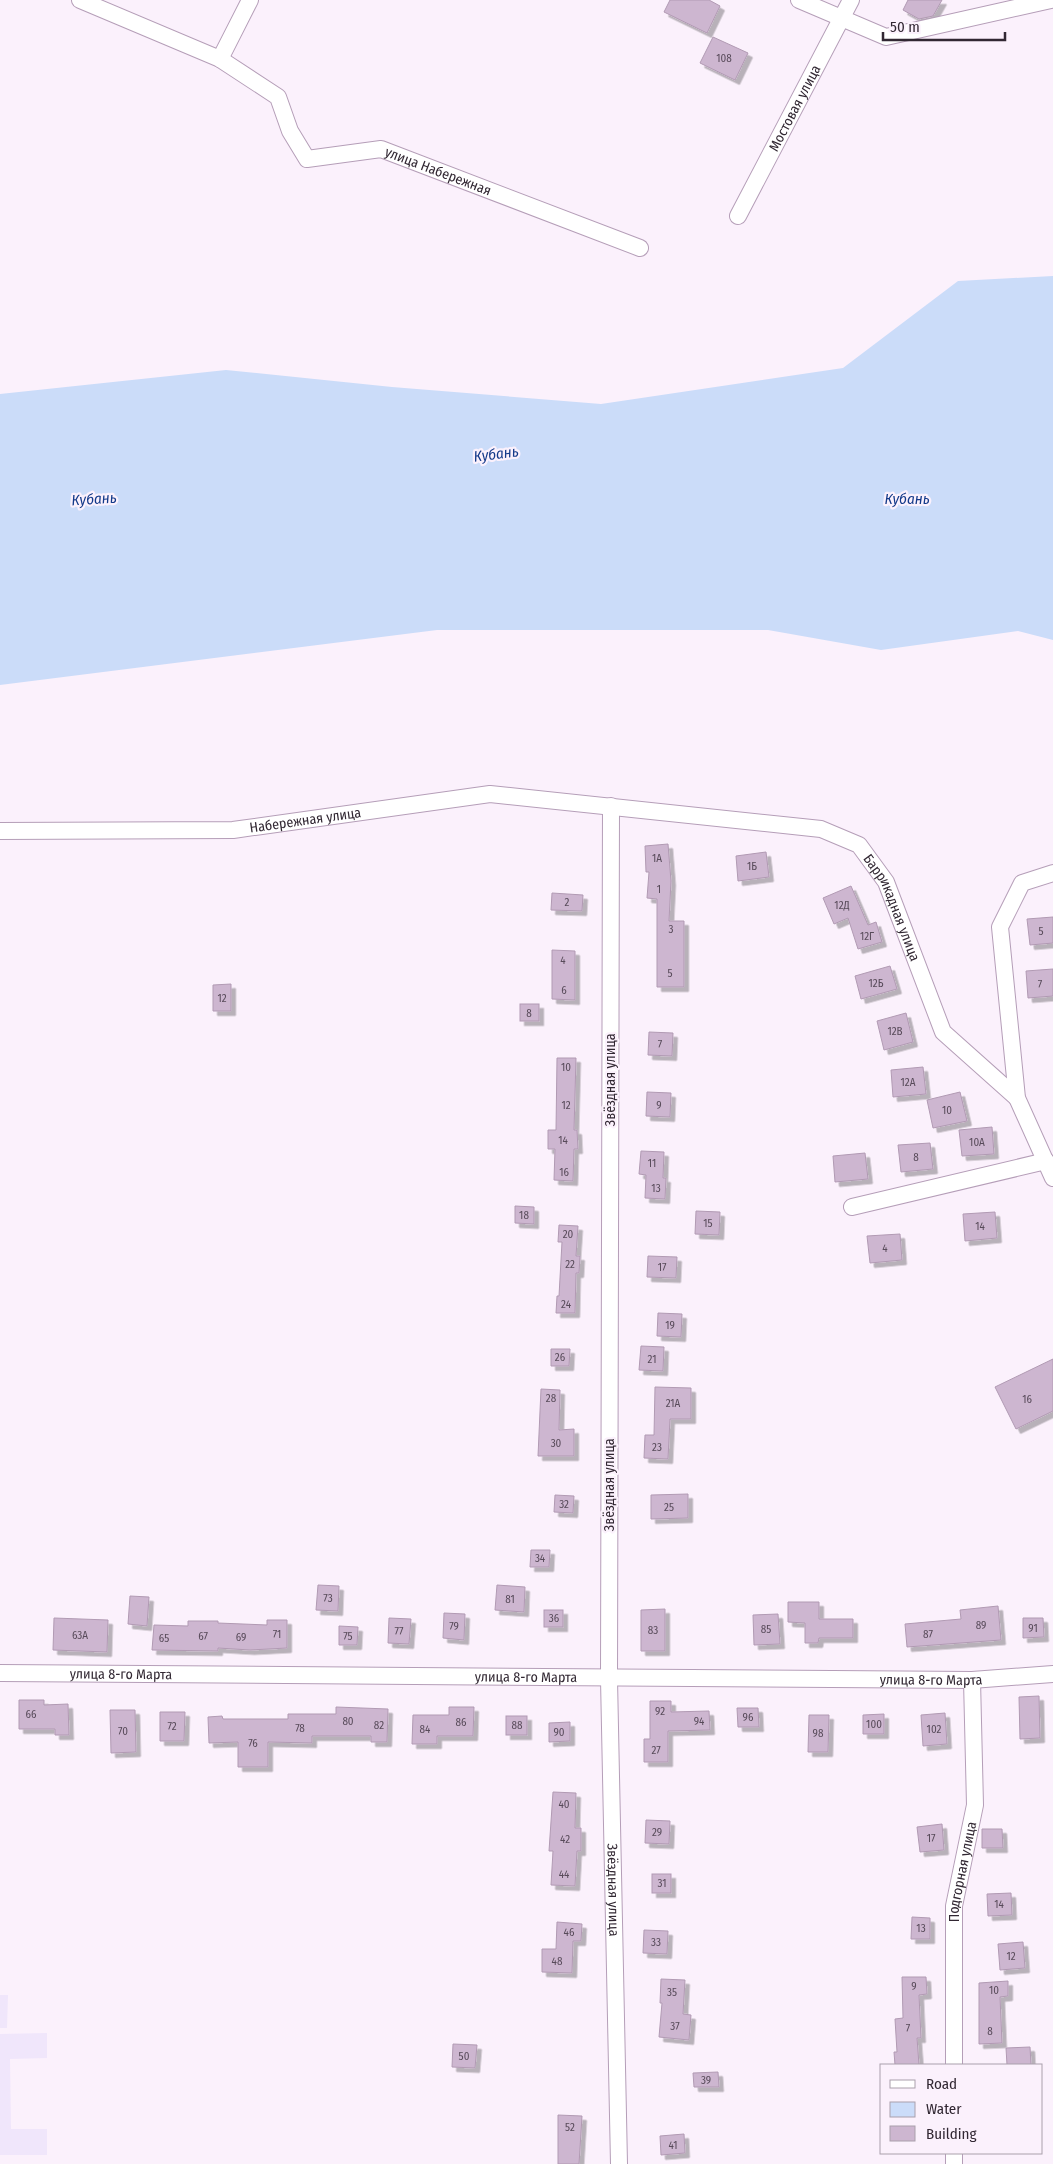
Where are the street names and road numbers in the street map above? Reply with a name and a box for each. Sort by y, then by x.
street label: Мостовая улица [765,62,824,154]
street label: улица Набережная [383,143,494,199]
street label: Набережная улица [248,804,362,836]
street label: Баррикадная улица [860,851,924,964]
street label: Звёздная улица [602,1033,619,1127]
street label: Звёздная улица [601,1438,618,1532]
street label: улица 8-го Марта [70,1665,172,1683]
street label: улица 8-го Марта [475,1668,577,1686]
street label: улица 8-го Марта [880,1671,983,1689]
street label: Подгорная улица [946,1820,980,1922]
street label: Звёздная улица [604,1843,623,1937]

